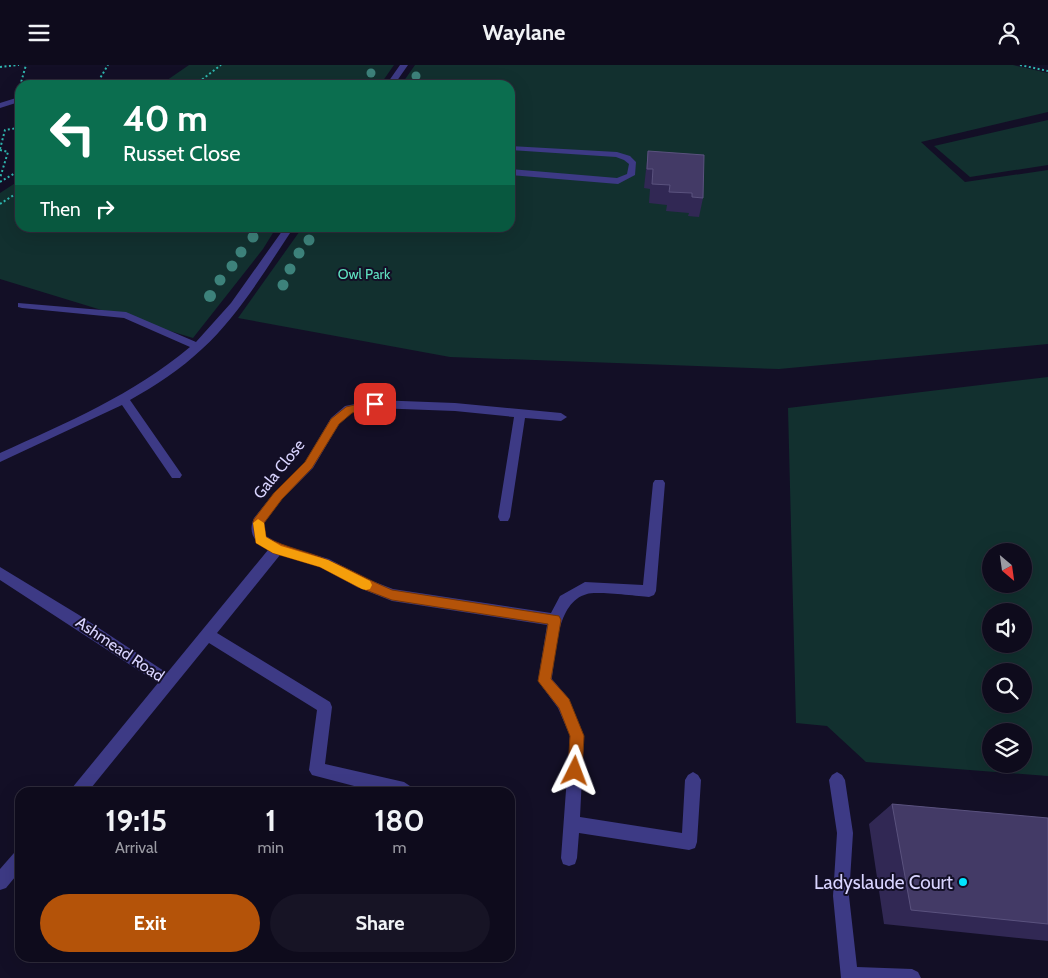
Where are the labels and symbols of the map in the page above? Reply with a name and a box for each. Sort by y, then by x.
park label: Owl Park [338,265,391,283]
pin [354,383,396,425]
street label: Gala Close [249,436,309,502]
north arrow [982,543,1032,593]
street label: Ashmead Road [72,613,168,685]
position arrow [548,744,600,796]
place label: Ladyslaude Court [814,871,954,894]
marker: Ladyslaude Court [957,876,969,888]

